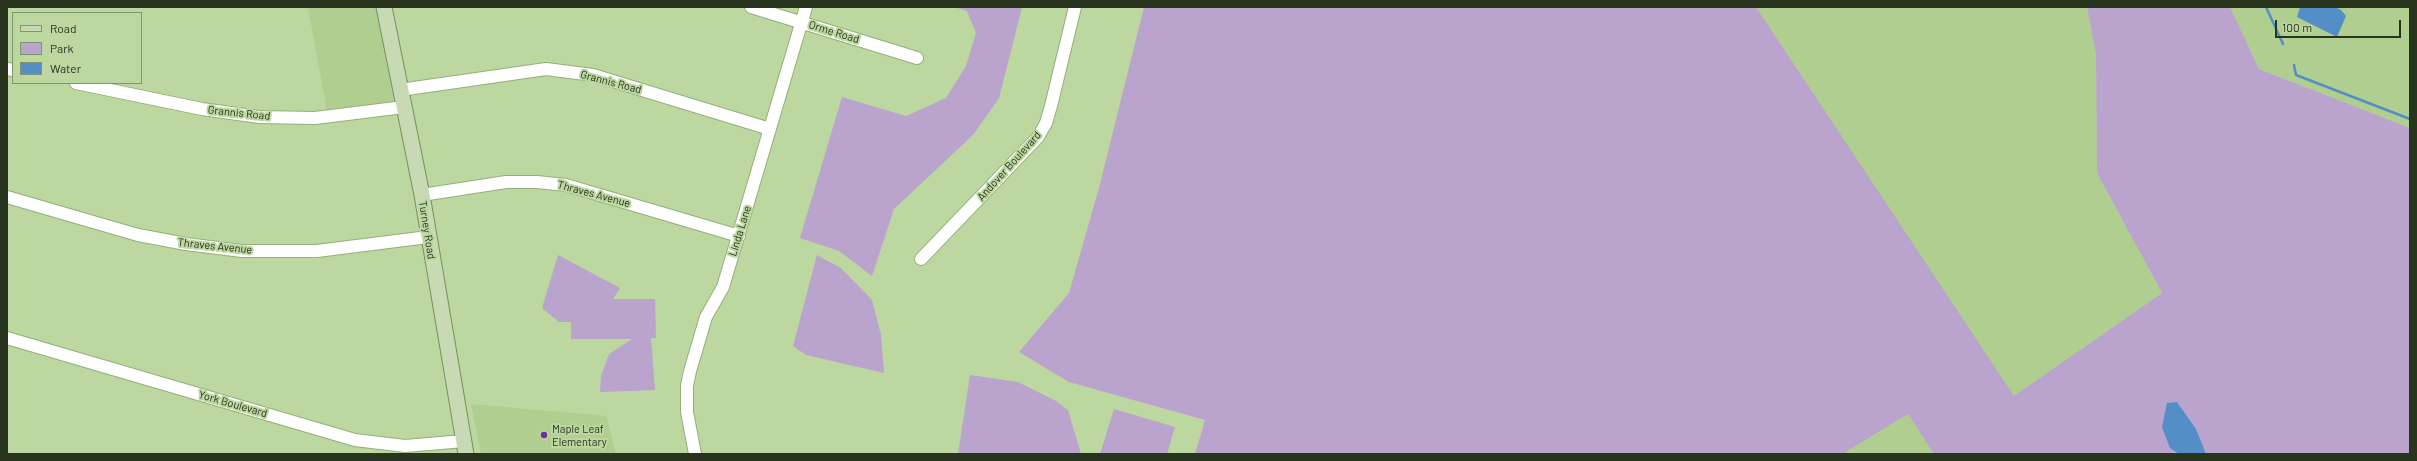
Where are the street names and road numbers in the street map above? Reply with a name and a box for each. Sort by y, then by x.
street label: Orme Road [807,18,861,46]
street label: Grannis Road [579,67,643,97]
street label: Grannis Road [207,103,271,123]
street label: Andover Boulevard [974,128,1044,204]
street label: Thraves Avenue [556,178,632,210]
street label: Turney Road [416,200,438,260]
street label: Linda Lane [726,204,754,258]
street label: Thraves Avenue [177,236,253,256]
street label: York Boulevard [197,388,269,420]

